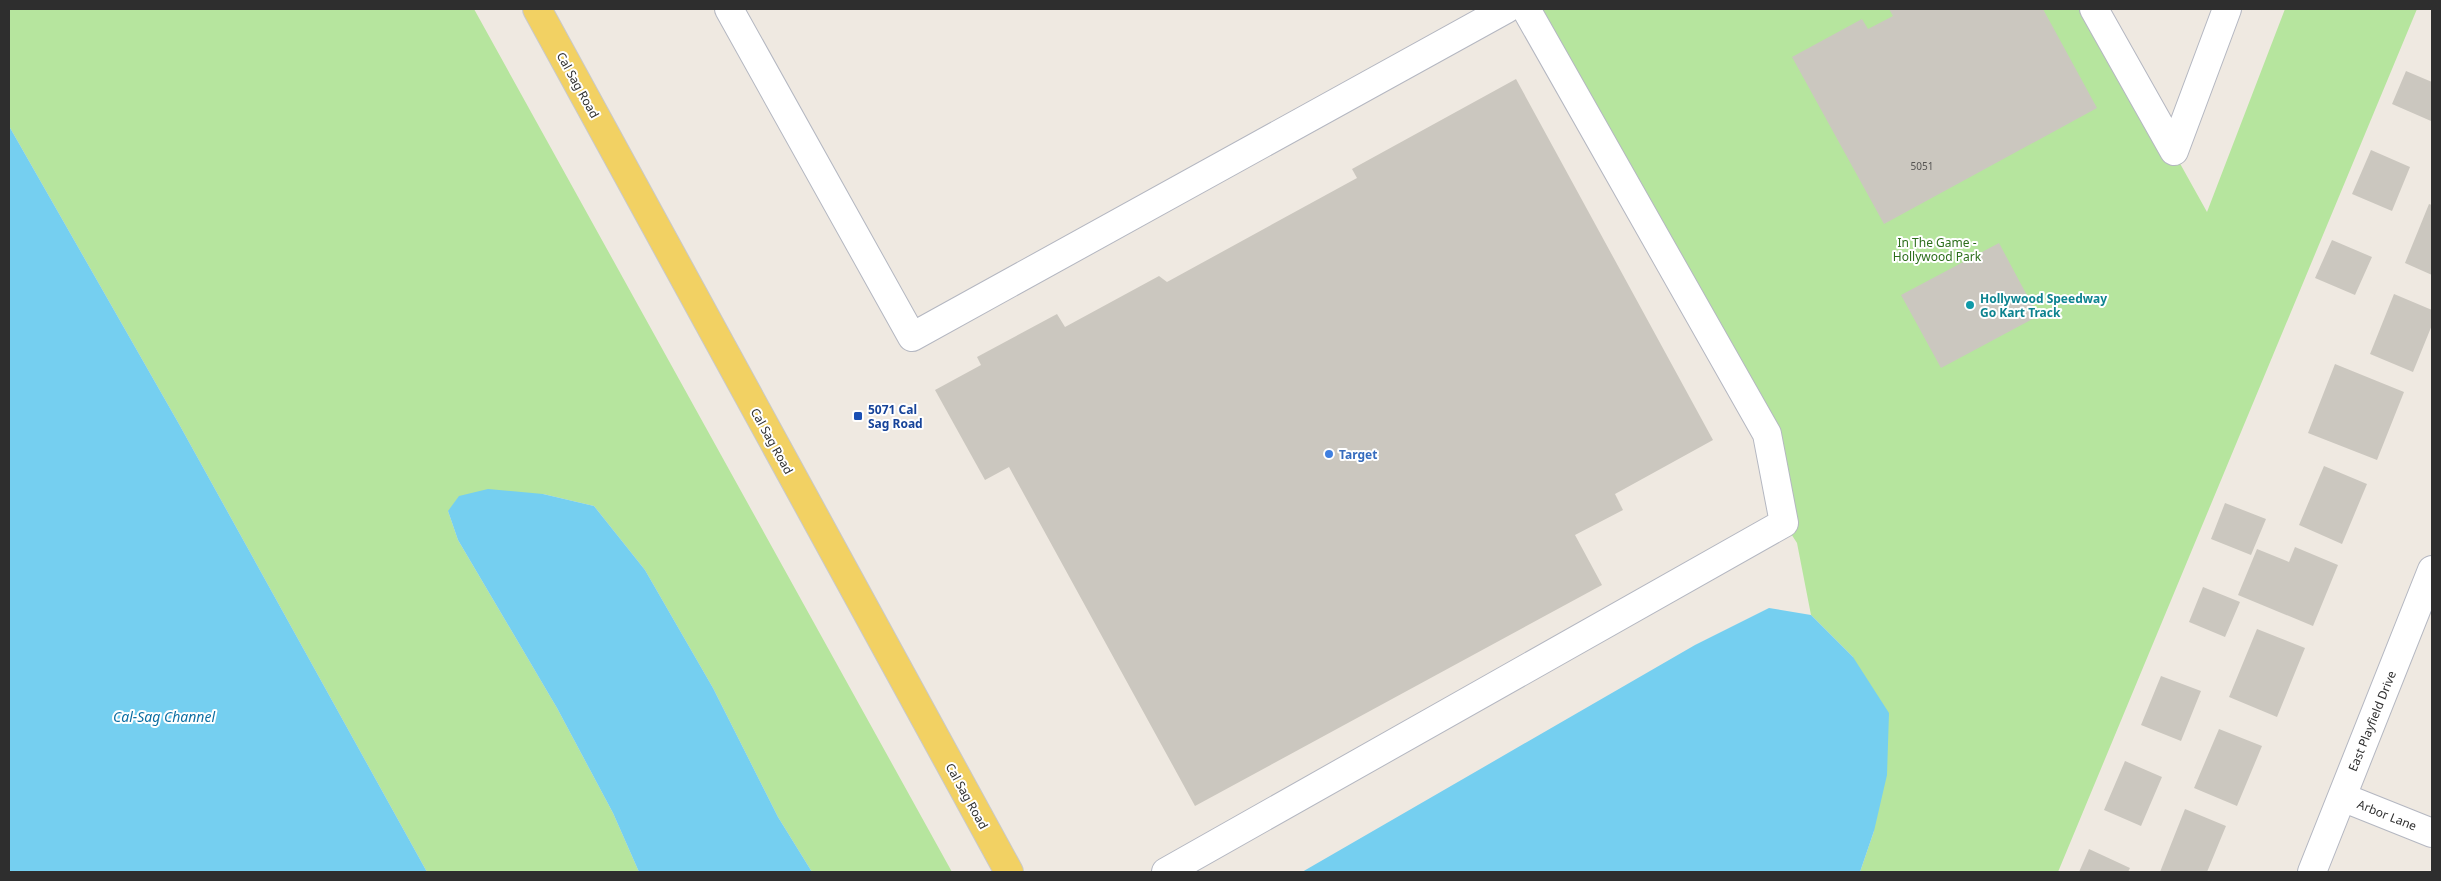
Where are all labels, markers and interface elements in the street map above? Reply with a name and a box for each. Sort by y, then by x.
street label: Cal Sag Road [553,49,603,121]
house number: 5051 [1911,159,1933,173]
park label: In The Game - Hollywood Park [1893,234,1982,265]
place label: Hollywood Speedway Go Kart Track [1980,290,2107,321]
marker: Hollywood Speedway Go Kart Track [1964,299,1976,311]
place label: 5071 Cal Sag Road [868,401,923,432]
street label: Cal Sag Road [747,405,797,477]
marker: 5071 Cal Sag Road [852,410,864,422]
place label: Target [1339,446,1377,463]
marker: Target [1323,448,1335,460]
street label: East Playfield Drive [2344,668,2400,774]
water label: Cal-Sag Channel [113,707,215,726]
street label: Cal Sag Road [942,760,992,832]
street label: Arbor Lane [2355,795,2419,835]

